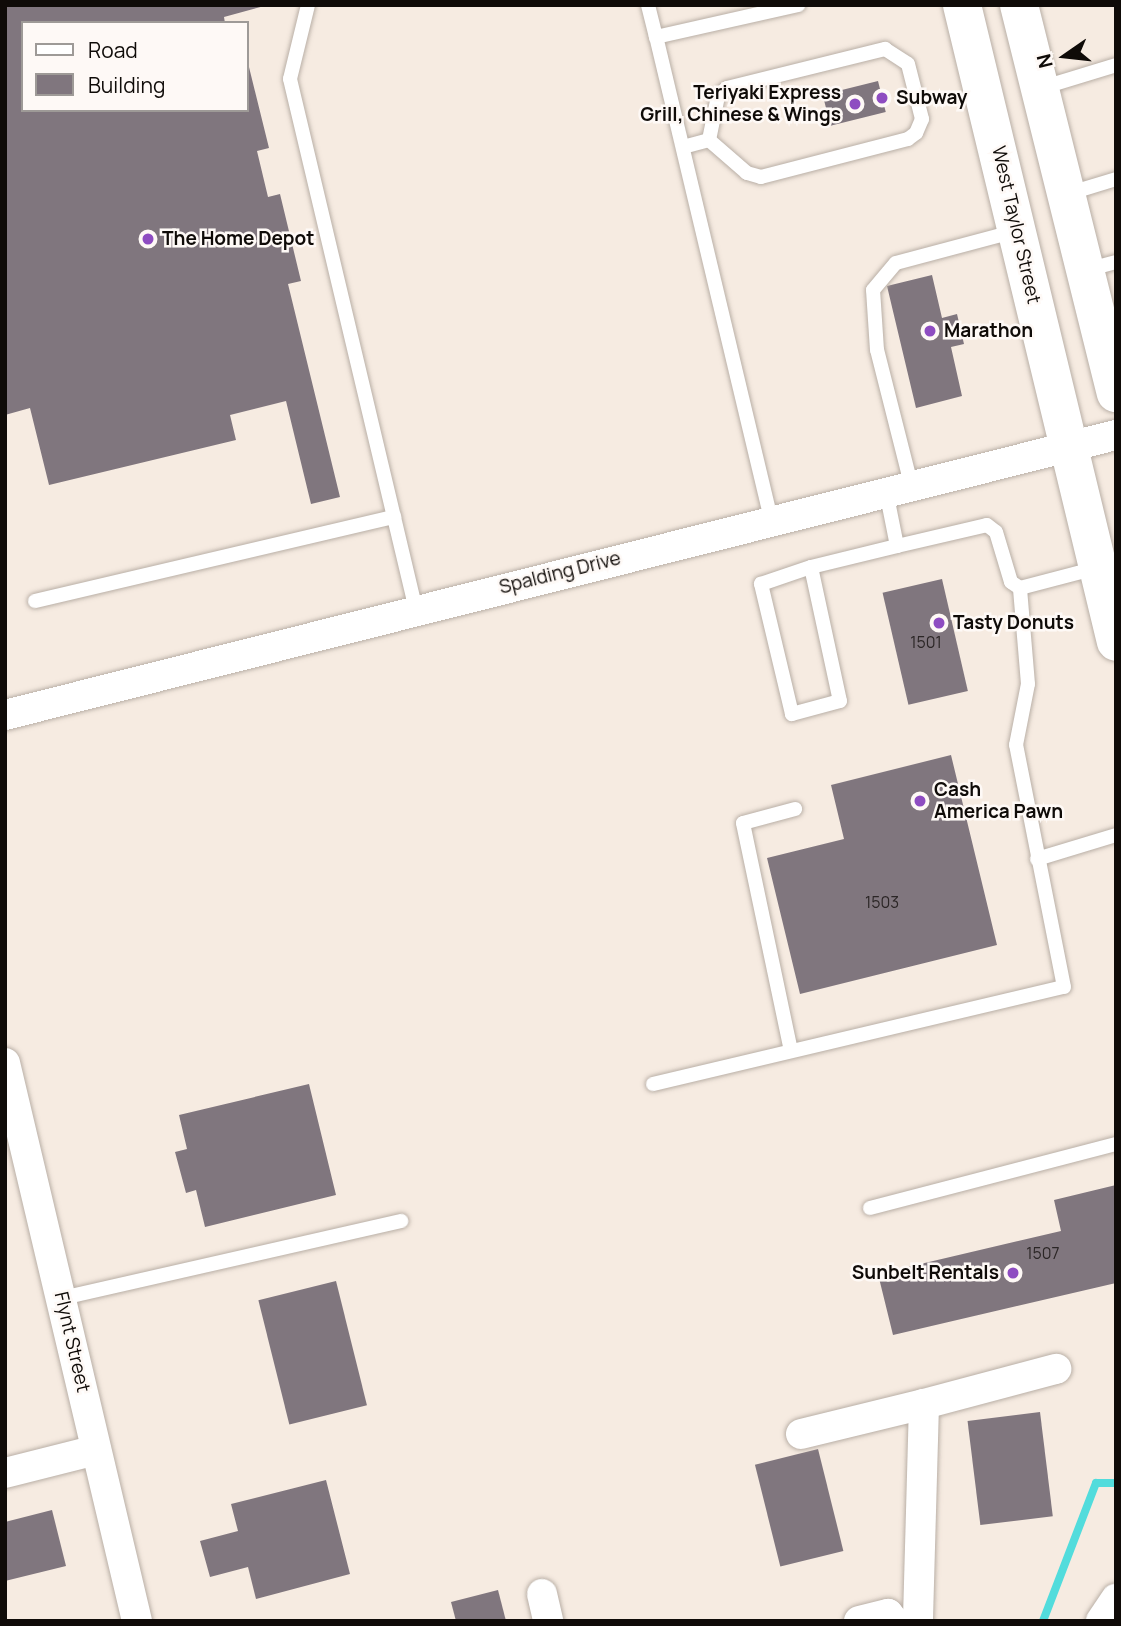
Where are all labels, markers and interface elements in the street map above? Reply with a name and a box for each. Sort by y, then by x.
legend [21,21,248,112]
north arrow [1030,21,1100,91]
text: Road [88,36,138,64]
text: N [1030,51,1059,71]
text: Building [88,71,165,99]
place label: Teriyaki Express Grill, Chinese & Wings [640,82,841,126]
place label: Subway [896,87,967,109]
marker: Subway [874,90,890,106]
marker: Teriyaki Express Grill, Chinese & Wings [847,96,863,112]
street label: West Taylor Street [987,144,1045,306]
place label: The Home Depot [162,228,314,250]
marker: The Home Depot [140,231,156,247]
place label: Marathon [944,320,1033,342]
marker: Marathon [922,323,938,339]
street label: Spalding Drive [497,547,623,599]
place label: Tasty Donuts [953,612,1074,634]
marker: Tasty Donuts [931,615,947,631]
house number: 1501 [910,632,942,652]
place label: Cash America Pawn [934,779,1063,823]
marker: Cash America Pawn [912,793,928,809]
house number: 1503 [865,892,899,912]
house number: 1507 [1026,1243,1060,1263]
place label: Sunbelt Rentals [852,1262,999,1284]
marker: Sunbelt Rentals [1005,1265,1021,1281]
street label: Flynt Street [49,1289,95,1395]

